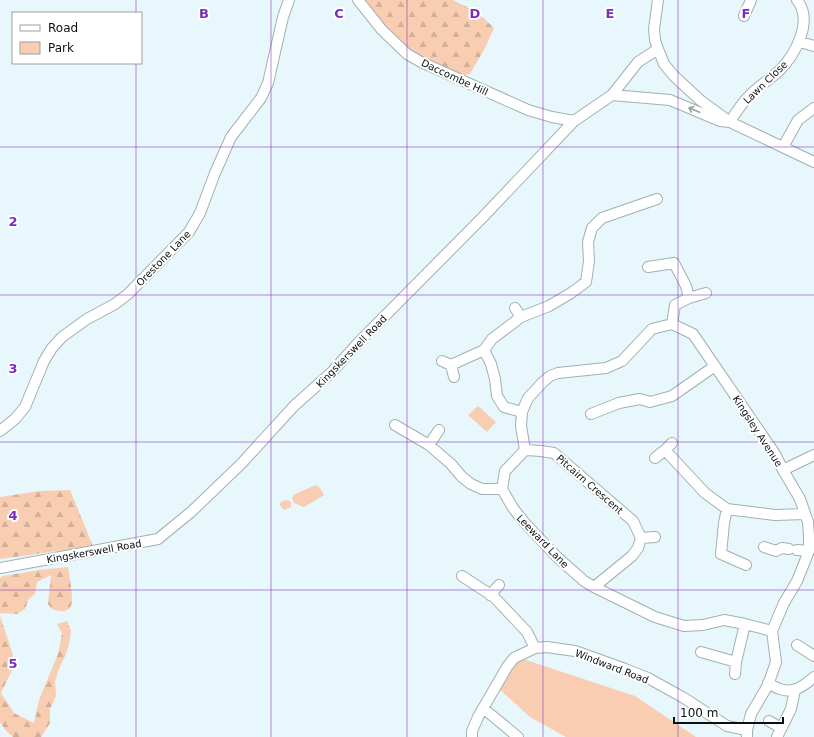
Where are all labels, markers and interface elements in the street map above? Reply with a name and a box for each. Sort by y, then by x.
text: B [199,6,209,21]
text: C [334,6,344,21]
text: D [470,6,481,21]
text: E [606,6,614,21]
text: F [742,6,750,21]
legend [12,12,142,64]
text: Road [48,21,78,35]
text: Park [48,41,74,55]
street label: Daccombe Hill [420,57,490,98]
street label: Lawn Close [741,59,790,106]
one-way arrow [688,106,700,113]
text: 2 [8,214,18,229]
street label: Orestone Lane [134,228,193,288]
street label: Kingskerswell Road [314,313,389,390]
text: 3 [8,361,18,376]
street label: Kingsley Avenue [731,394,785,469]
street label: Pitcairn Crescent [554,453,625,516]
text: 4 [8,508,18,523]
street label: Leeward Lane [514,512,571,570]
street label: Kingskerswell Road [46,538,142,565]
street label: Windward Road [573,647,650,686]
text: 5 [8,656,18,671]
scale bar [674,699,783,725]
text: 100 m [680,706,718,720]

